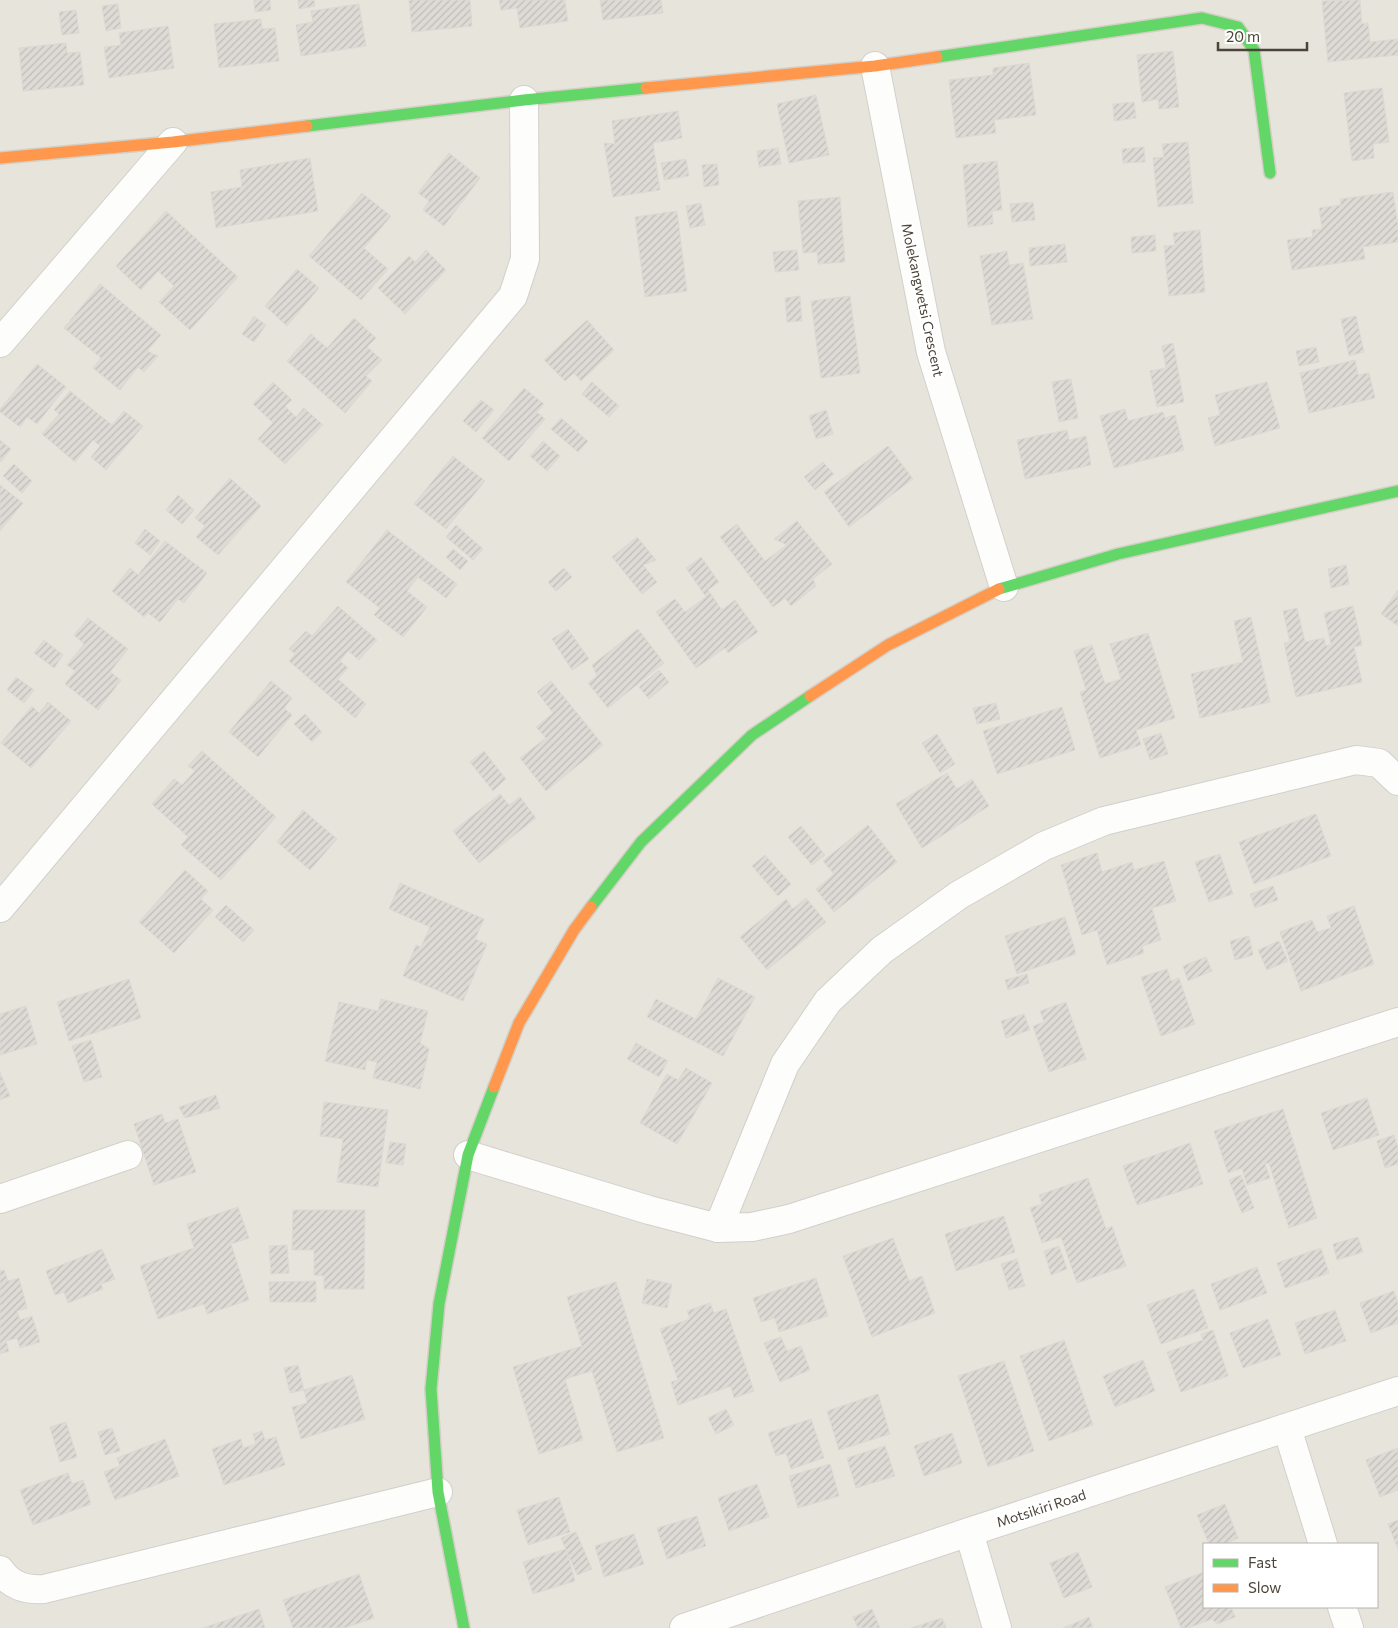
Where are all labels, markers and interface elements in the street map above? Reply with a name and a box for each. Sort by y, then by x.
scale bar [1218,20,1307,52]
text: 20 m [1226,27,1260,45]
street label: Molekangwetsi Crescent [898,222,948,379]
street label: Motsikiri Road [994,1486,1088,1530]
legend [1203,1543,1378,1608]
text: Fast [1248,1553,1277,1571]
text: Slow [1248,1578,1281,1596]

